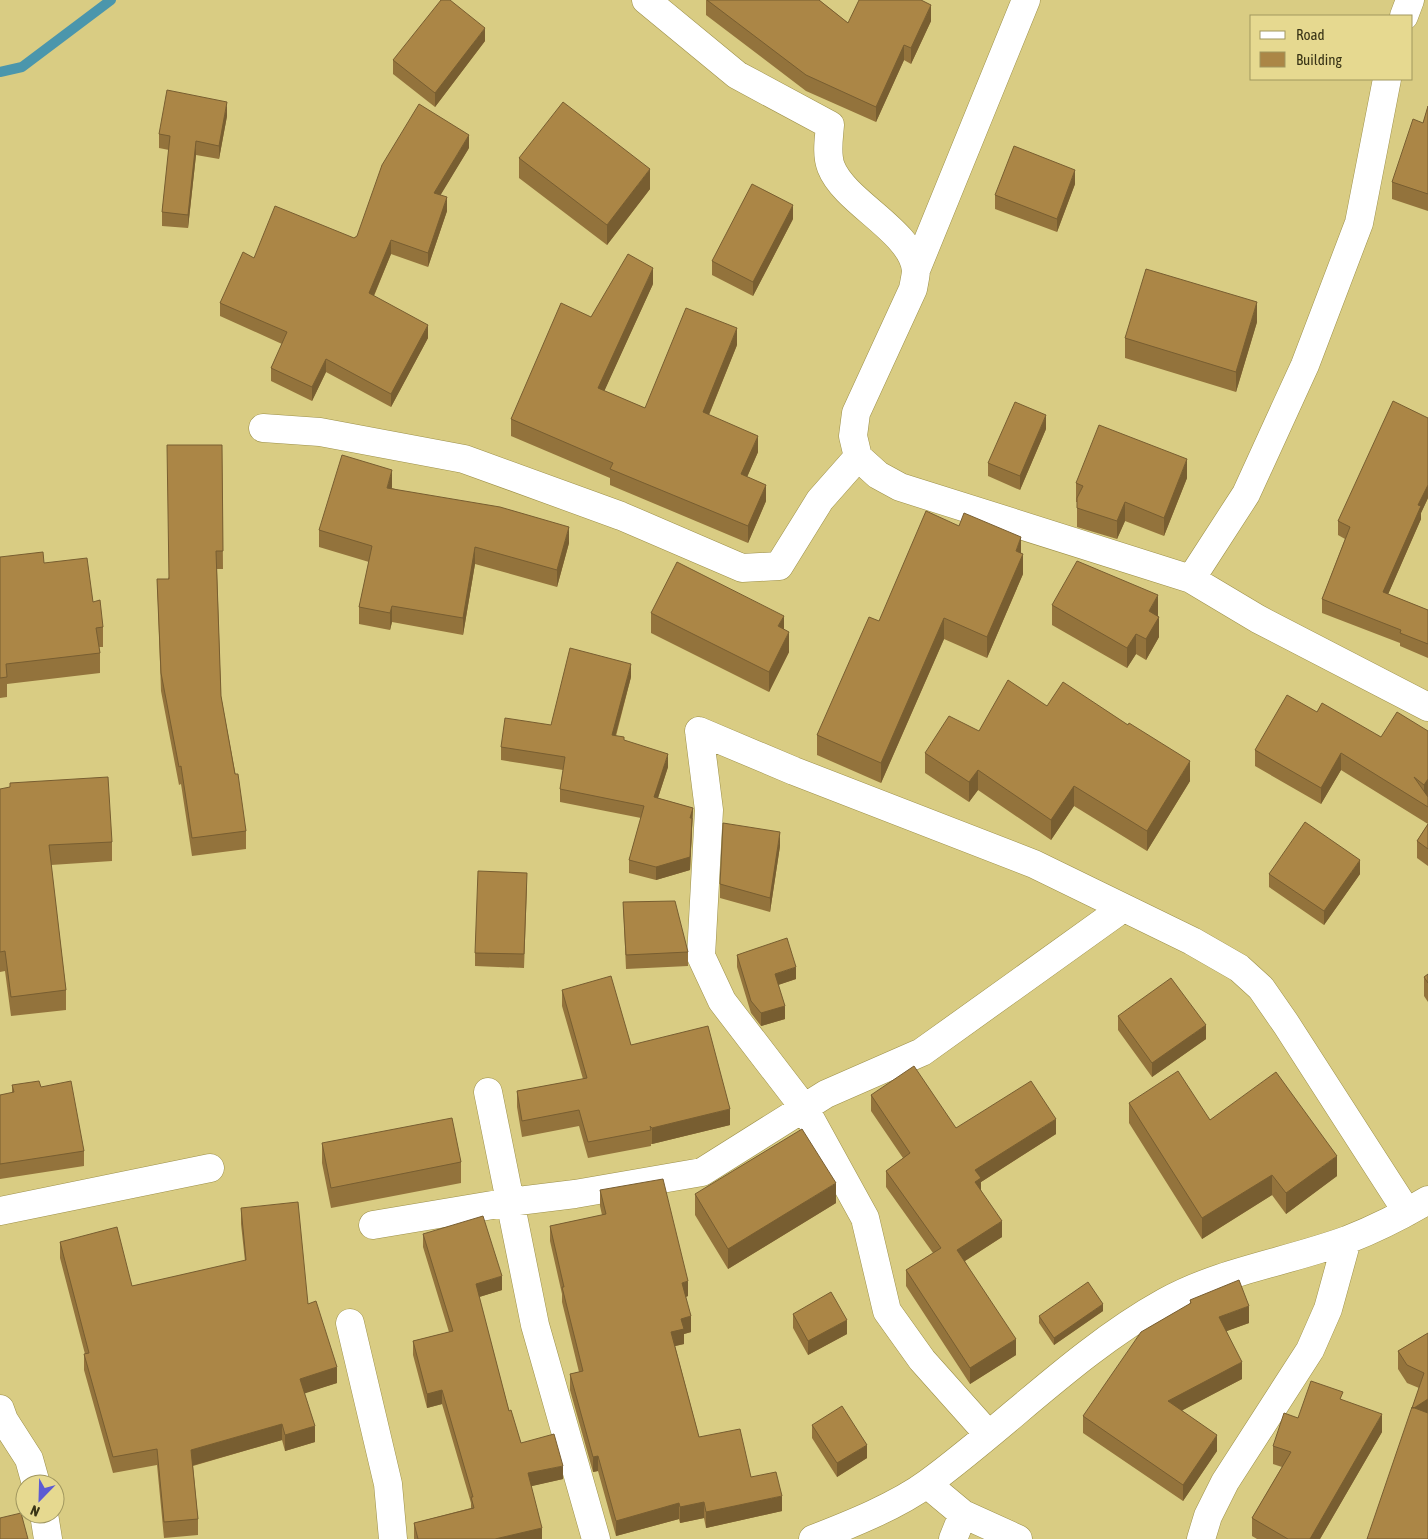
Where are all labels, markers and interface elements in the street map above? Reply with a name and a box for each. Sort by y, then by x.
legend [1250,15,1413,80]
text: Road [1296,26,1325,43]
text: Building [1296,51,1342,68]
north arrow [15,1474,65,1524]
text: N [28,1502,42,1520]

